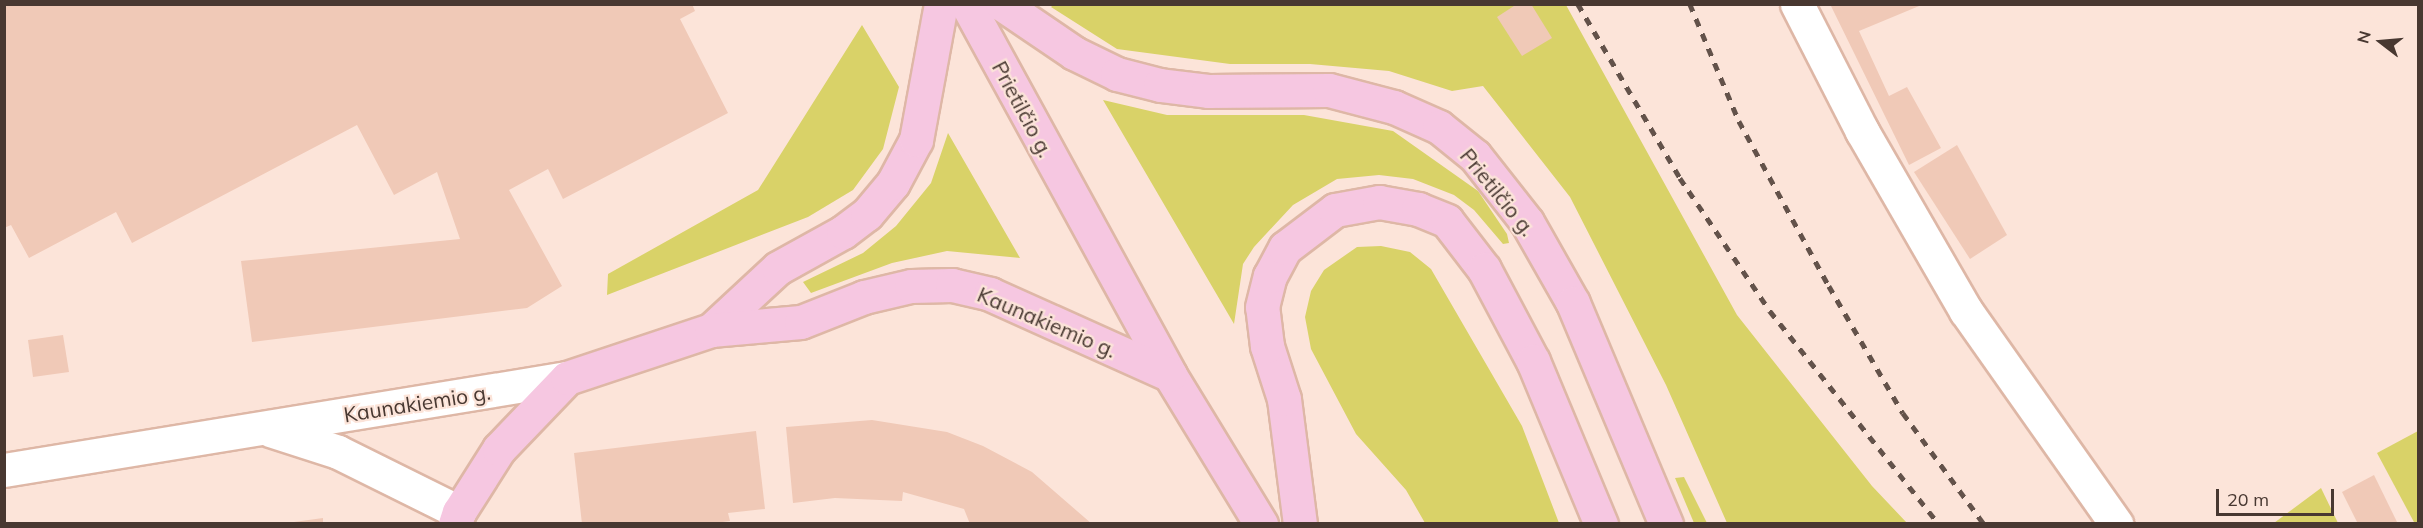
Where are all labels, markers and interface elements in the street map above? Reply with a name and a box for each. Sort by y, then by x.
north arrow [2351,12,2411,72]
text: N [2352,28,2375,46]
street label: Prietilčio g. [987,57,1059,161]
street label: Prietilčio g. [1455,143,1541,241]
street label: Kaunakiemio g. [974,281,1120,363]
street label: Kaunakiemio g. [342,379,492,427]
scale bar [2219,477,2338,515]
text: 20 m [2227,488,2269,511]

